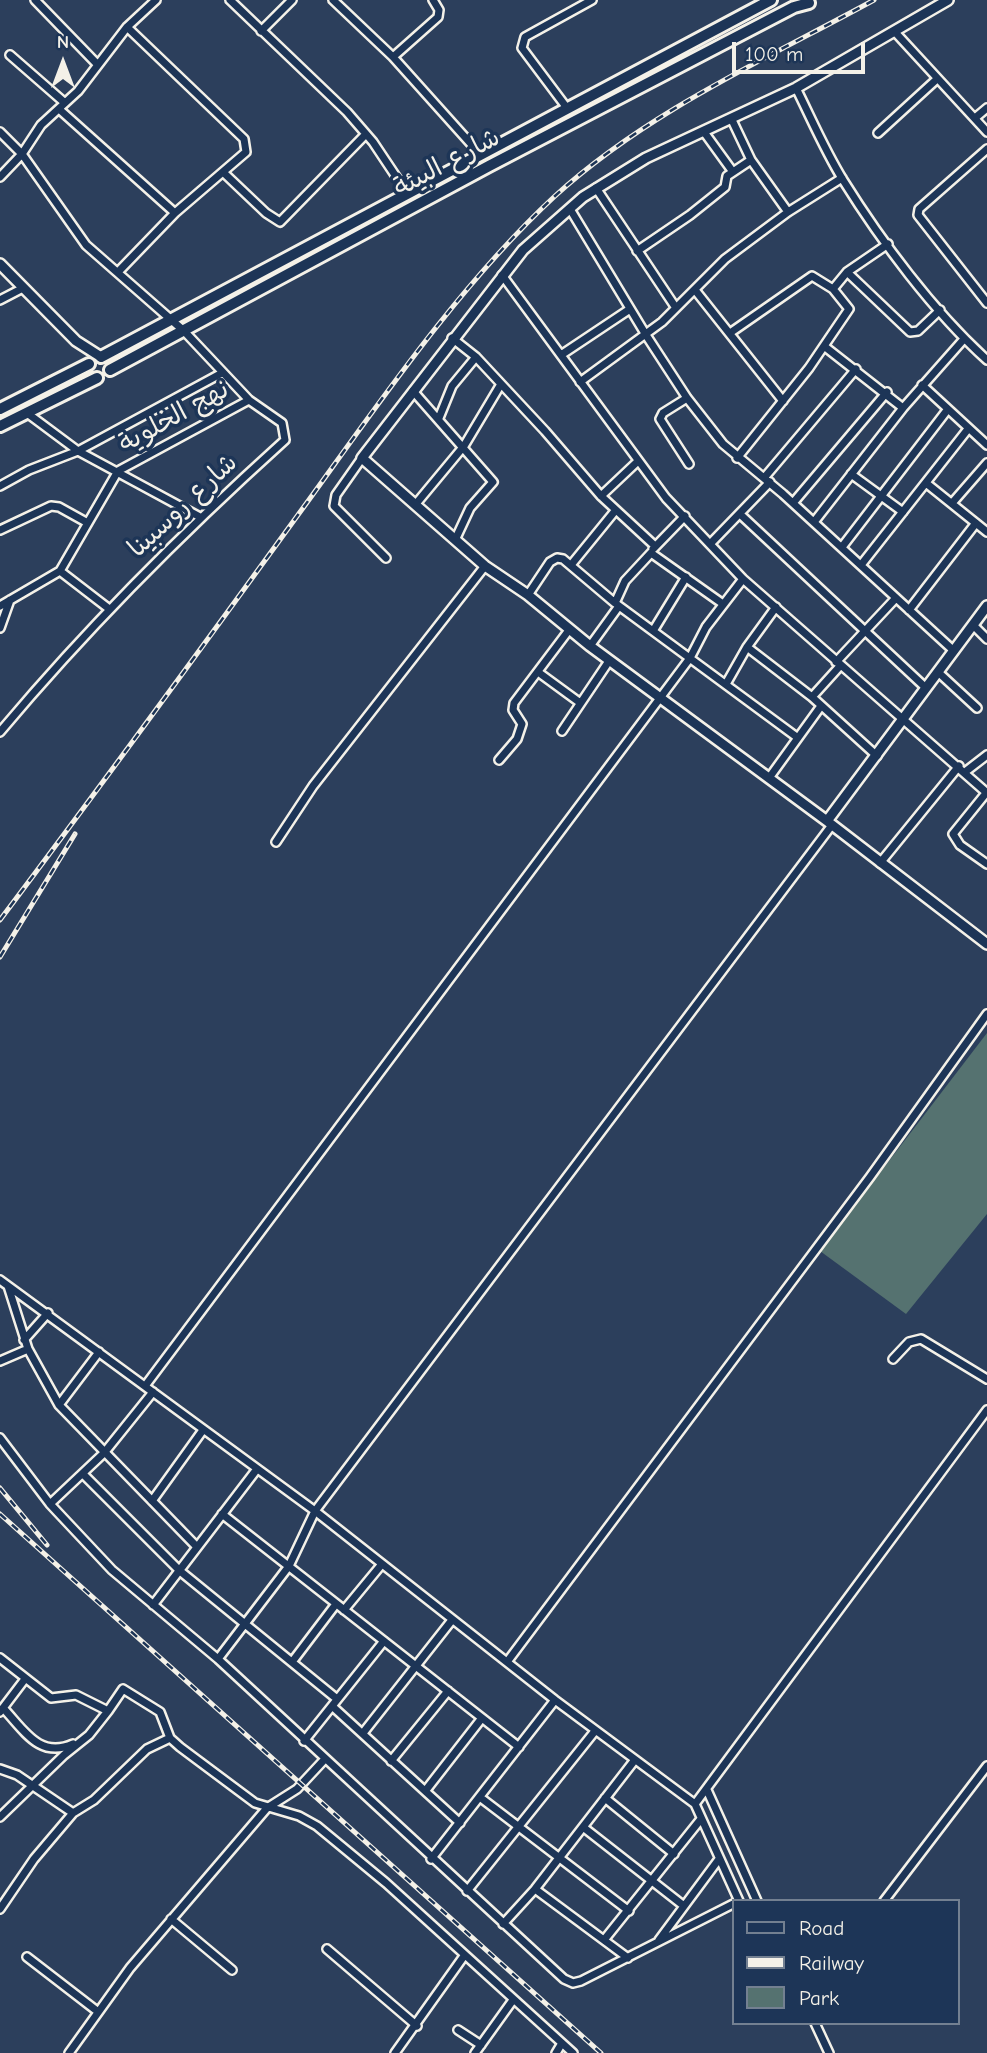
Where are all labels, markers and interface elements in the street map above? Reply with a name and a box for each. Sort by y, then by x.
north arrow [28,28,98,98]
scale bar [735,28,868,72]
text: N [57,31,69,53]
text: 100 m [745,42,803,66]
street label: شارع البيئة [389,122,505,204]
street label: نهج الخلوية [113,374,235,460]
street label: شارع روسبينا [122,448,244,564]
legend [732,1899,959,2025]
text: Road [799,1916,844,1940]
text: Railway [799,1951,864,1975]
text: Park [799,1986,839,2010]

